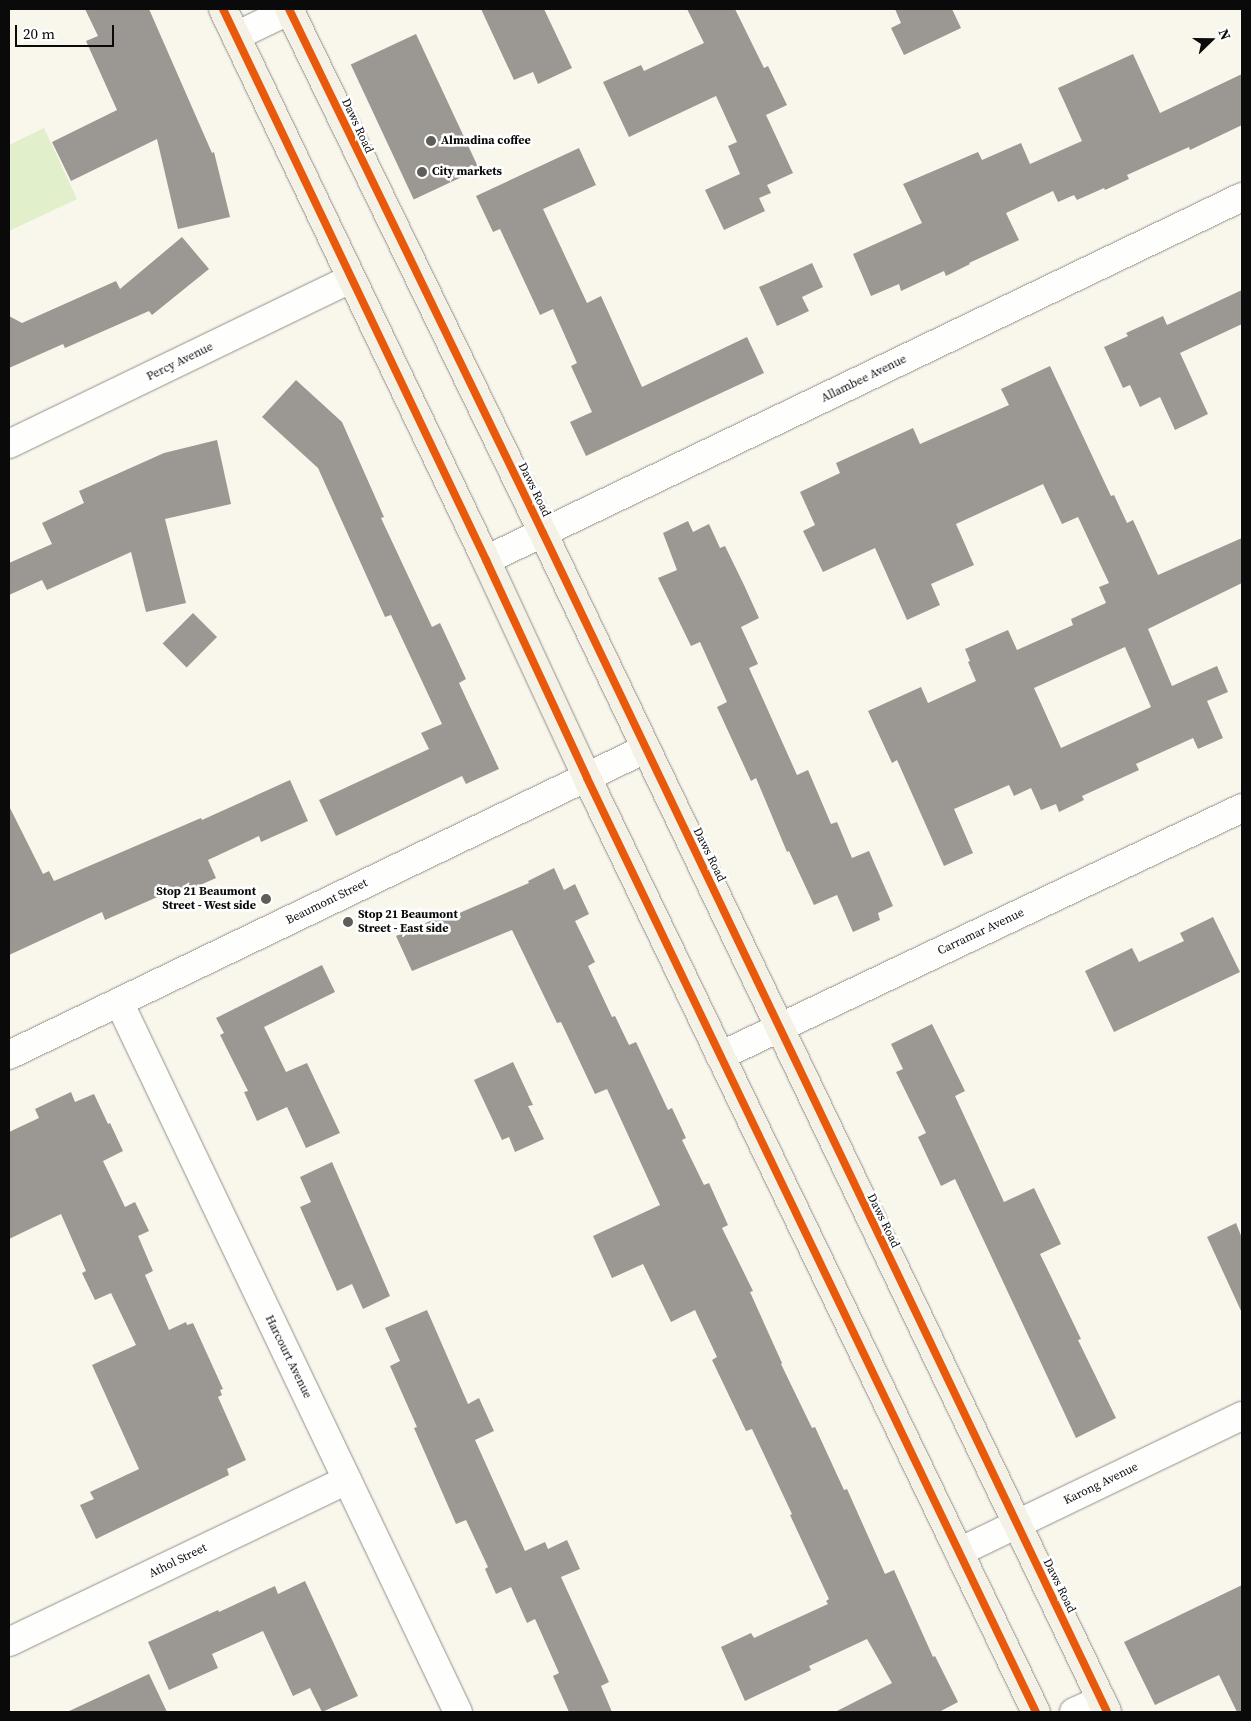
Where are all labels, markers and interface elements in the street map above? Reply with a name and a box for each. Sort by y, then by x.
scale bar [18,15,116,47]
north arrow [1186,15,1236,65]
text: 20 m [23,23,55,44]
text: N [1214,26,1236,43]
street label: Daws Road [338,96,376,156]
place label: Almadina coffee [441,134,531,148]
marker: Almadina coffee [425,135,437,147]
place label: City markets [432,165,502,179]
marker: City markets [416,166,428,178]
street label: Percy Avenue [144,340,216,384]
street label: Allambee Avenue [819,352,909,406]
street label: Daws Road [515,460,553,520]
street label: Daws Road [690,825,728,885]
street label: Beaumont Street [284,876,370,928]
place label: Stop 21 Beaumont Street - West side [156,885,256,913]
marker: Stop 21 Beaumont Street - West side [260,893,272,905]
street label: Carramar Avenue [935,906,1027,958]
place label: Stop 21 Beaumont Street - East side [358,908,458,936]
marker: Stop 21 Beaumont Street - East side [342,916,354,928]
street label: Daws Road [864,1191,902,1251]
street label: Harcourt Avenue [262,1313,314,1401]
street label: Karong Avenue [1061,1460,1141,1508]
street label: Athol Street [147,1541,209,1581]
street label: Daws Road [1040,1556,1078,1616]

